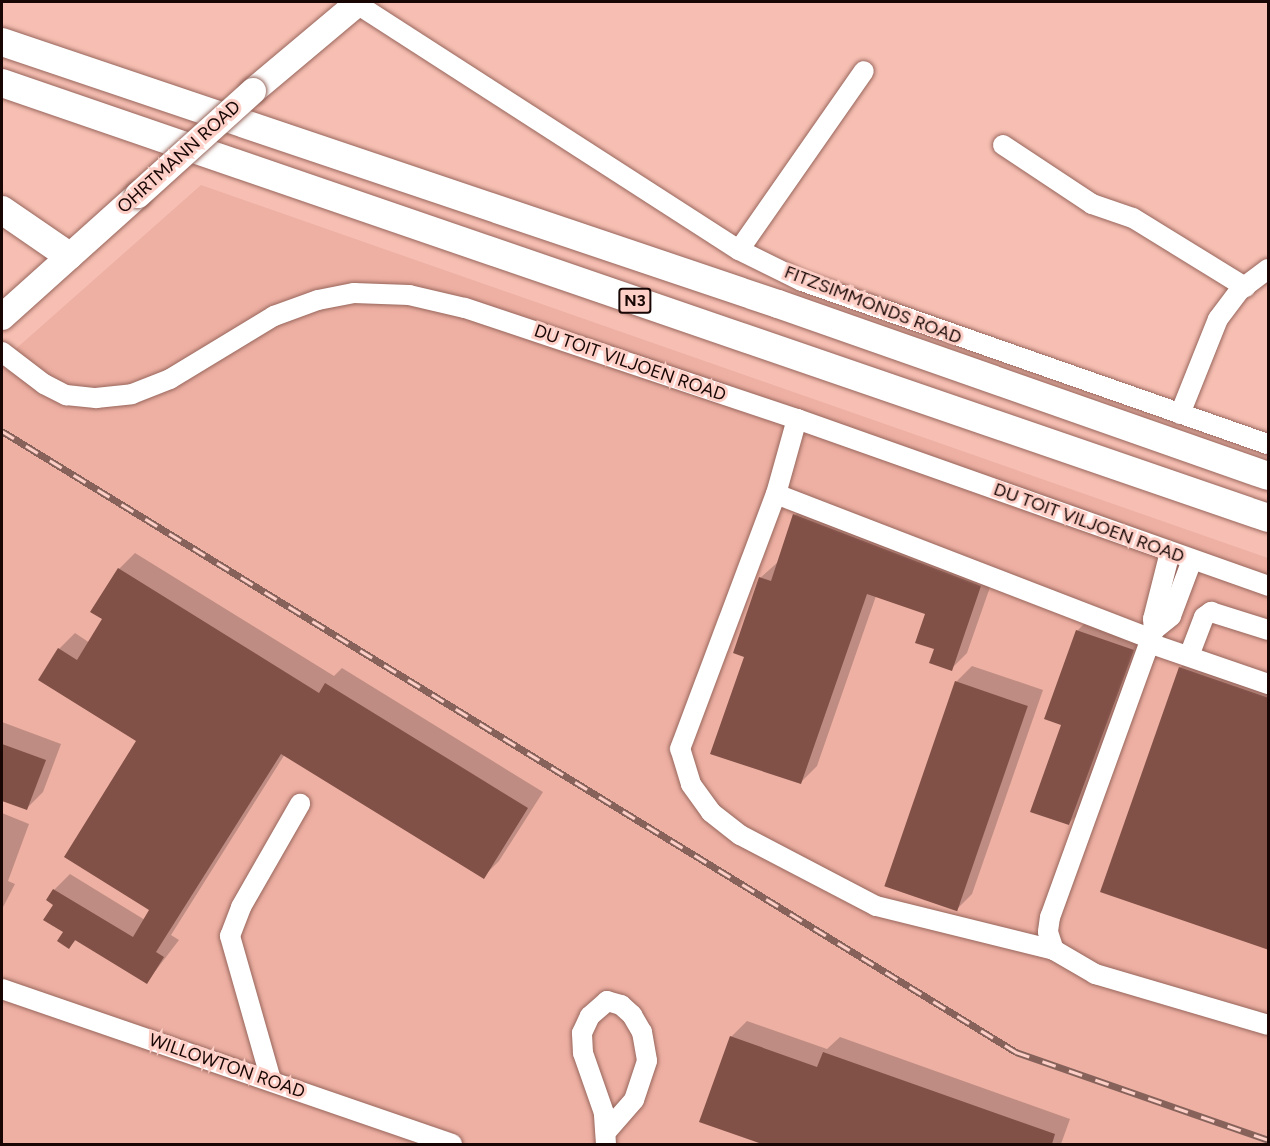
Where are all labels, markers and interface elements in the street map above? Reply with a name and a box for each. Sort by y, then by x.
street label: OHRTMANN ROAD [113,96,245,218]
street label: FITZSIMMONDS ROAD [781,261,965,349]
road number: N3 [617,288,653,314]
street label: DU TOIT VILJOEN ROAD [531,320,729,406]
street label: DU TOIT VILJOEN ROAD [991,478,1187,568]
street label: WILLOWTON ROAD [146,1029,308,1103]

